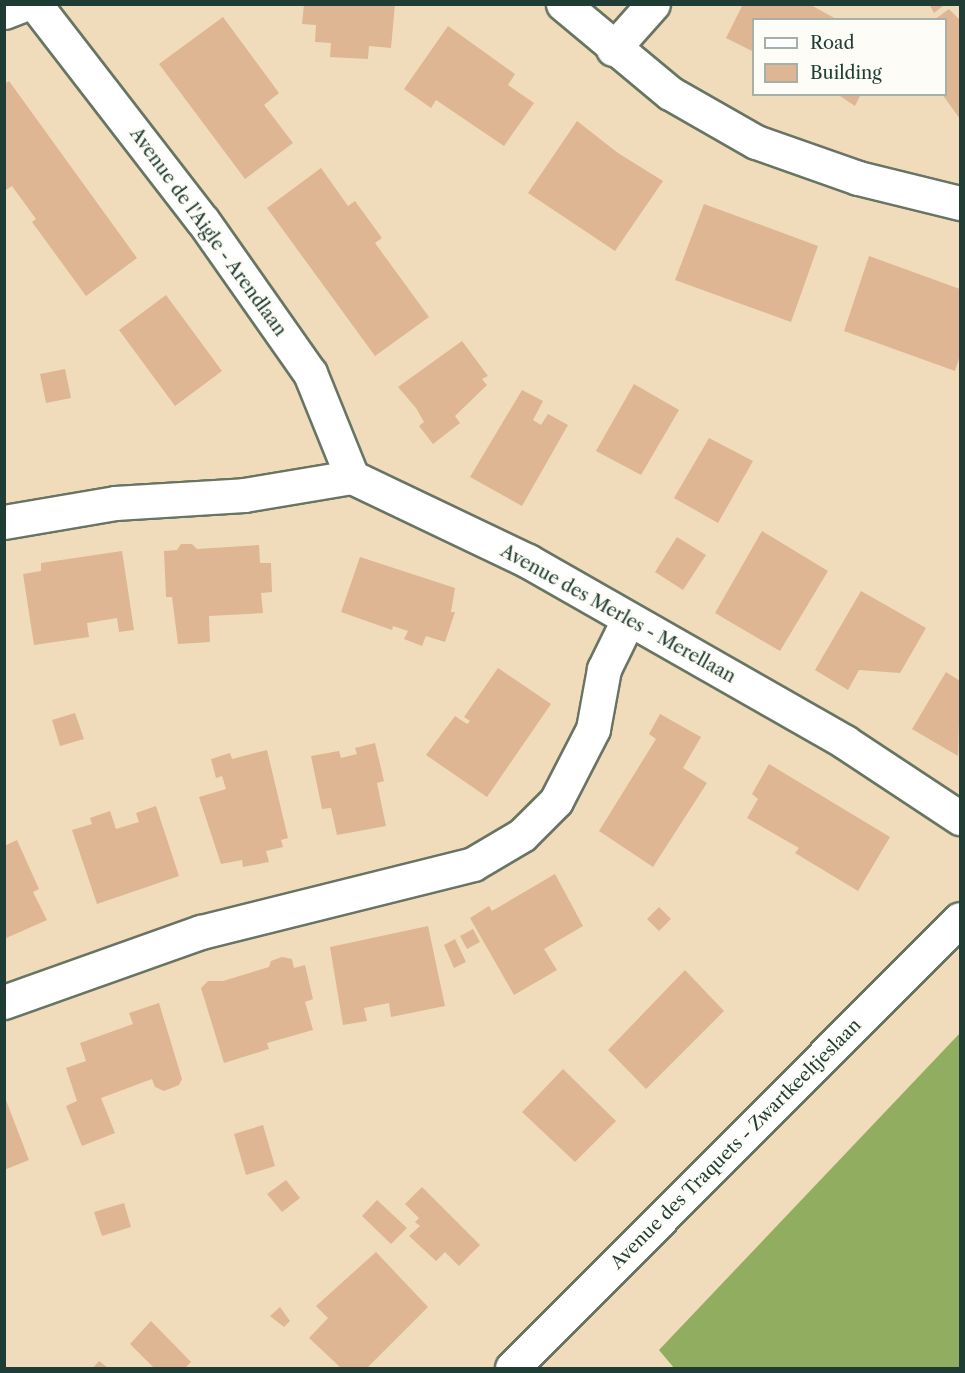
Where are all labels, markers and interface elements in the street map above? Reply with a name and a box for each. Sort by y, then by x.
legend [752,18,947,96]
text: Road [810,32,855,54]
text: Building [810,62,882,84]
street label: Avenue de l'Aigle - Arendlaan [125,123,291,341]
street label: Avenue des Merles - Merellaan [497,540,739,688]
street label: Avenue des Traquets - Zwartkeeltjeslaan [606,1014,866,1274]

